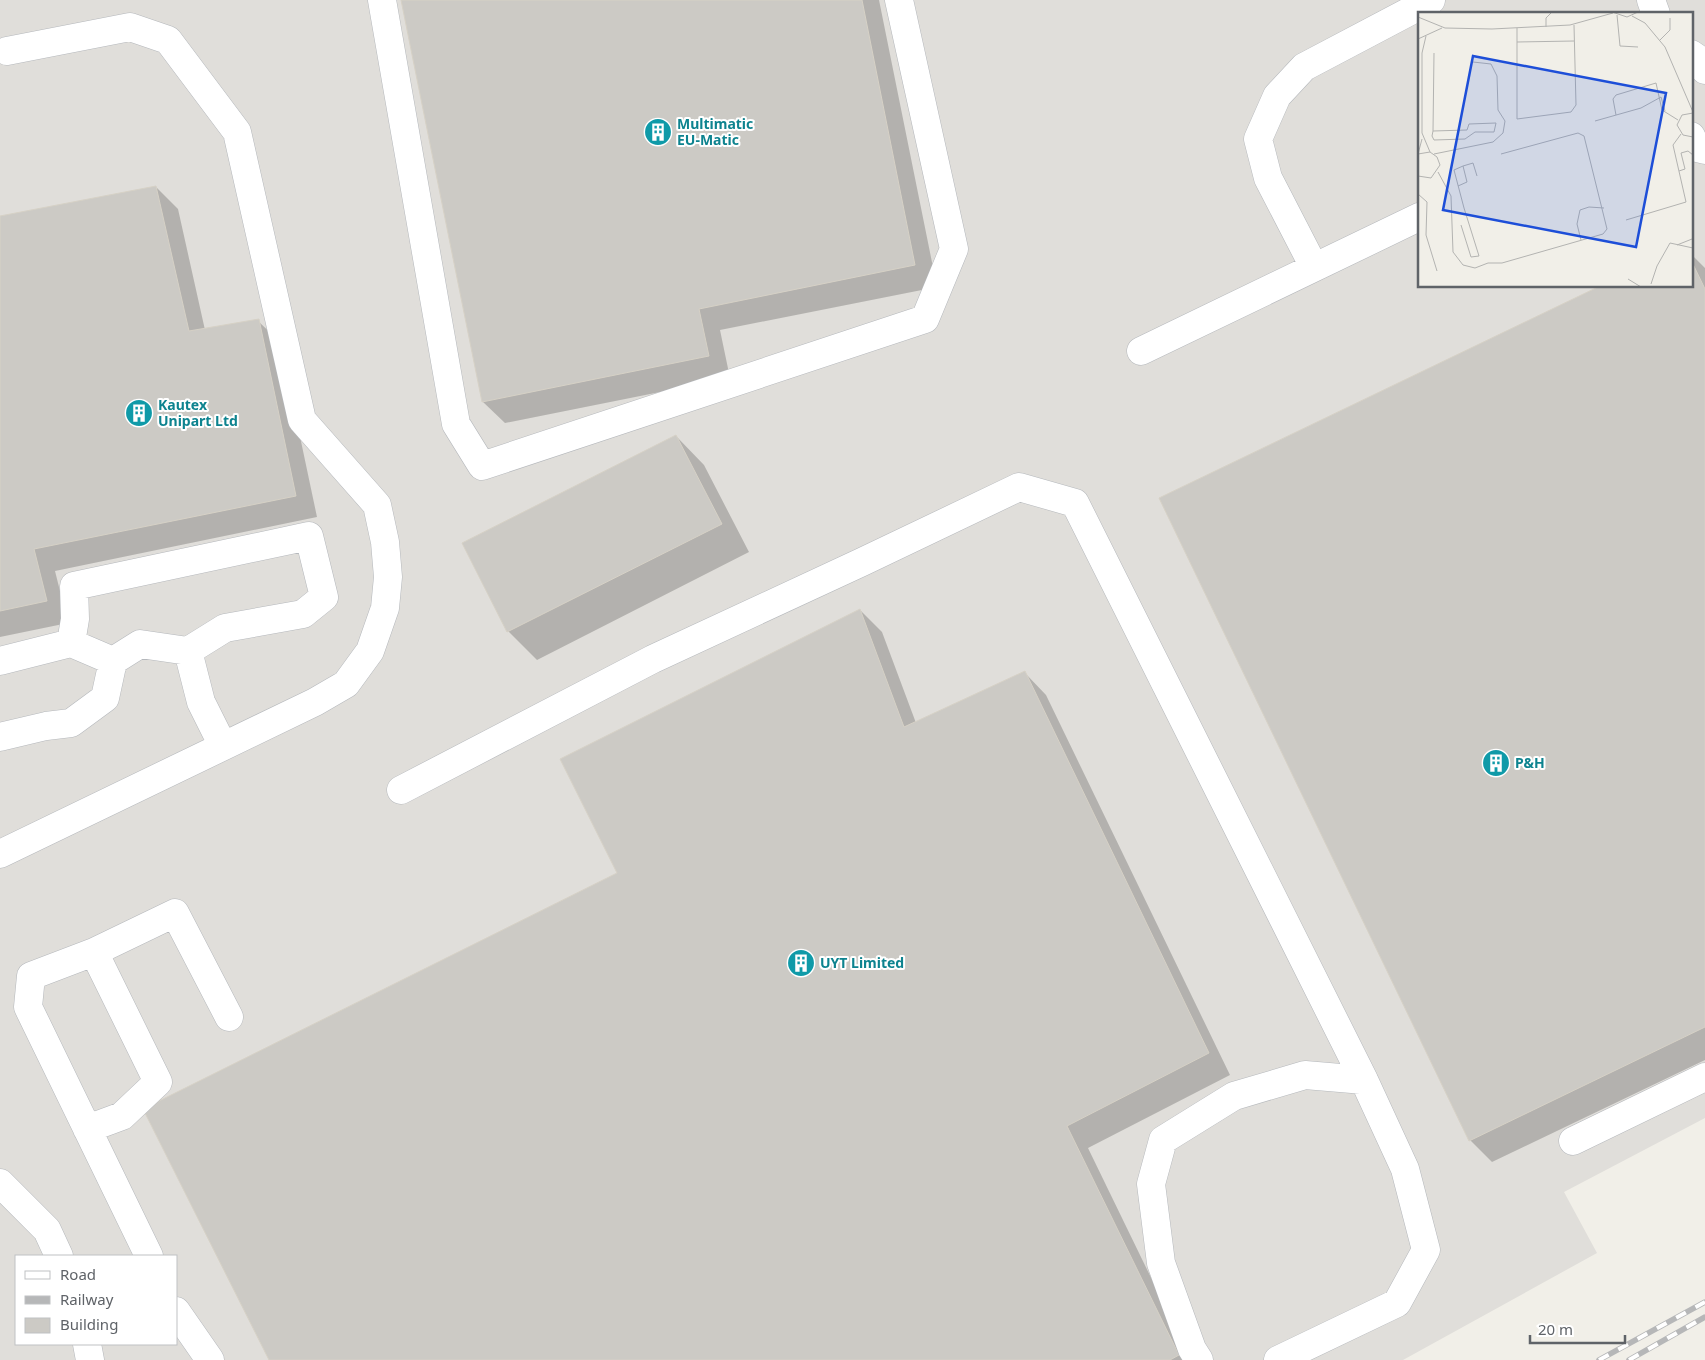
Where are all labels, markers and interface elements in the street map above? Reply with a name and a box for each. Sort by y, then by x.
inset map [1418,12,1692,288]
place label: Multimatic EU-Matic [677,114,753,149]
building icon: Multimatic EU-Matic [643,117,673,147]
place label: Kautex Unipart Ltd [158,395,238,430]
building icon: Kautex Unipart Ltd [124,398,154,428]
building icon: P&H [1481,748,1511,778]
place label: P&H [1515,753,1545,772]
building icon: UYT Limited [786,948,816,978]
place label: UYT Limited [820,953,904,972]
legend [15,1255,178,1345]
text: Road [60,1264,96,1284]
text: Railway [60,1289,114,1309]
scale bar [1530,1312,1625,1344]
text: Building [60,1314,118,1334]
text: 20 m [1538,1319,1573,1339]

